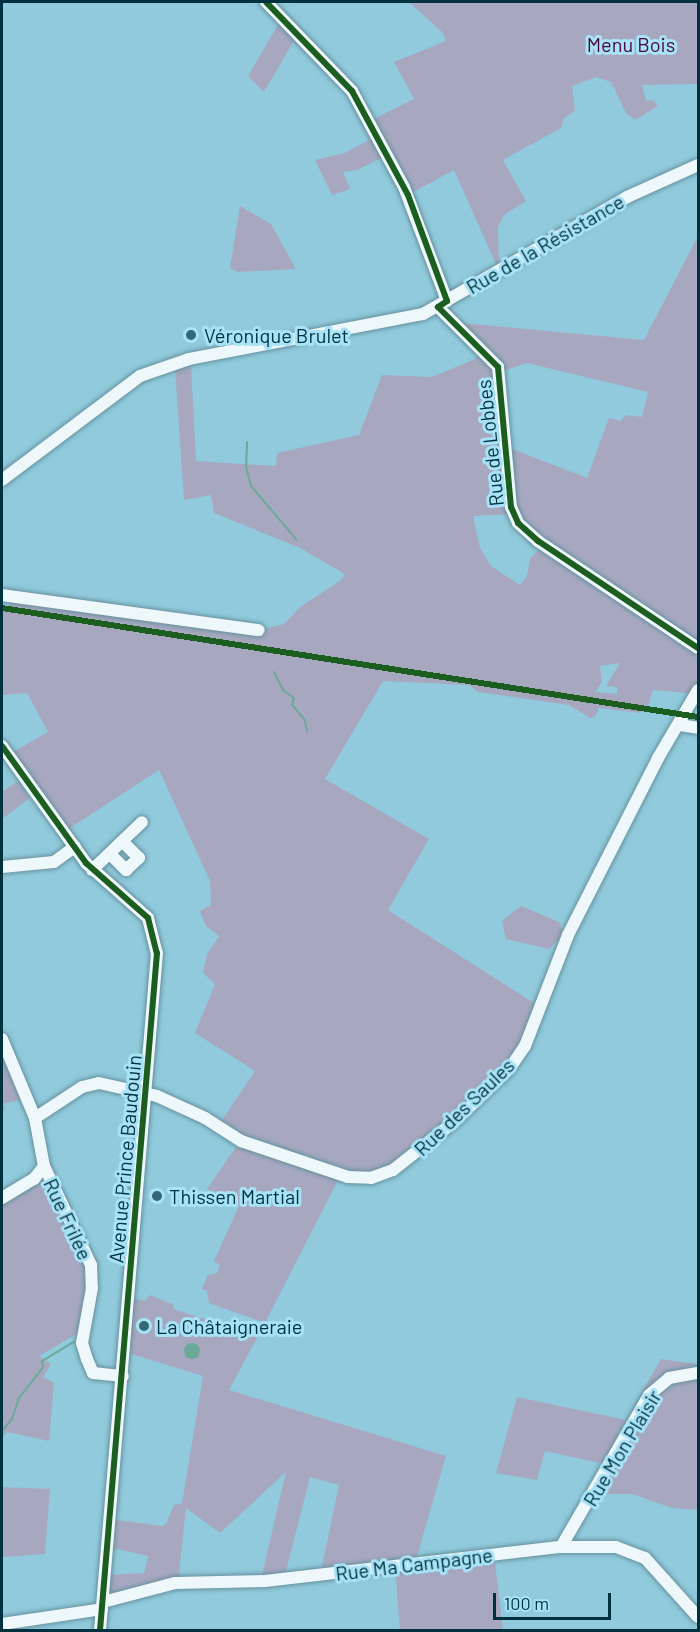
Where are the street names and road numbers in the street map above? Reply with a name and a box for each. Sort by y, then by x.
street label: Rue de la Résistance [462,189,628,299]
street label: Rue de Lobbes [471,378,509,508]
street label: Rue des Saules [409,1053,519,1161]
street label: Avenue Prince Baudouin [104,1054,146,1264]
street label: Rue Frilée [39,1174,97,1264]
street label: Rue Mon Plaisir [578,1386,666,1510]
street label: Rue Ma Campagne [334,1542,494,1586]

